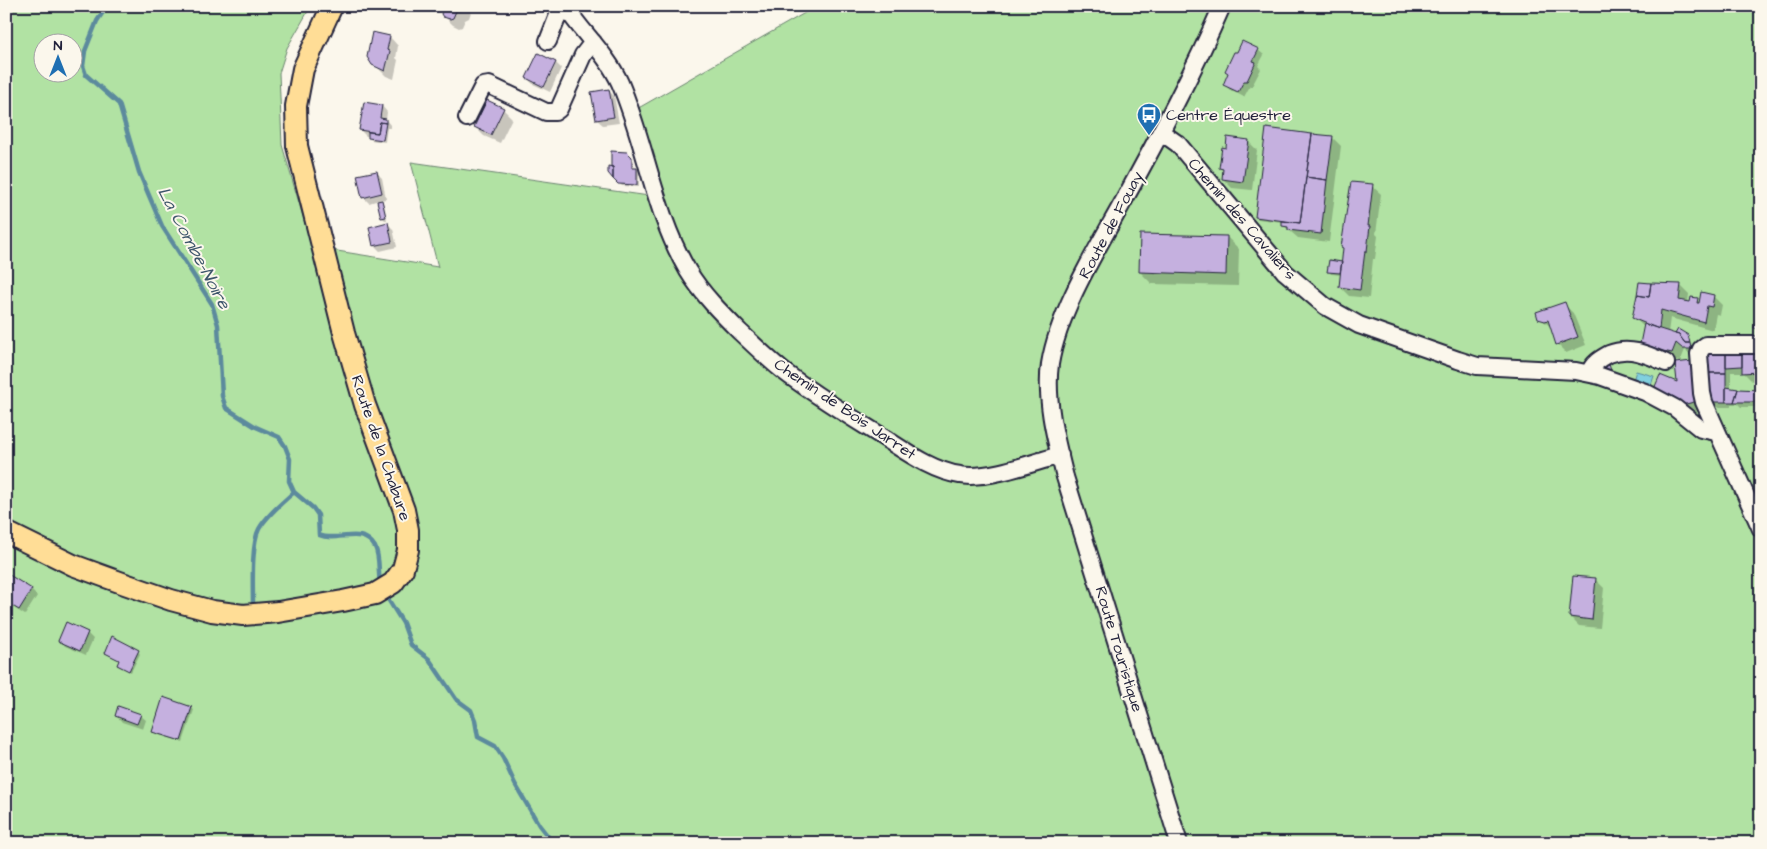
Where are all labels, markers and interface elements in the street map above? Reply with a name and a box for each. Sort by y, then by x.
north arrow [32,32,82,82]
text: N [54,36,63,56]
bus stop icon: Centre Équestre [1136,102,1162,136]
place label: Centre Équestre [1166,104,1291,126]
street label: Chemin des Cavaliers [1183,153,1301,285]
street label: Route de Fouay [1073,167,1150,283]
water label: La Combe-Noire [151,183,237,315]
street label: Chemin de Bois Jarret [770,353,921,465]
street label: Route de la Chabure [346,372,416,524]
street label: Route Touristique [1089,583,1149,715]

